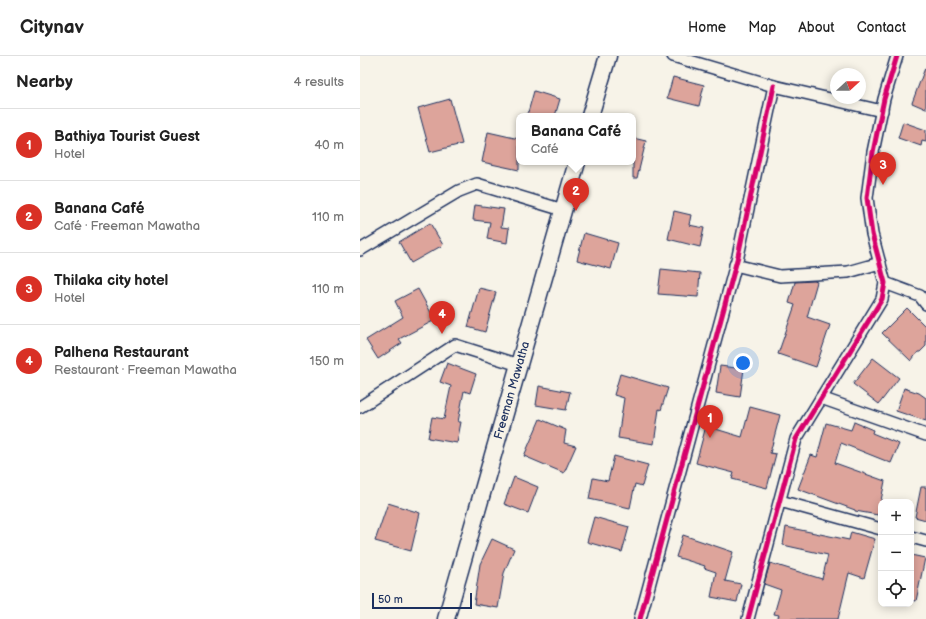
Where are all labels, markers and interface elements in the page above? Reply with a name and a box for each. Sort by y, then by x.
text: Citynav [20,16,84,39]
text: Home [688,19,726,36]
text: Map [748,19,776,36]
text: About [798,19,835,36]
text: Contact [857,19,906,36]
north arrow [830,68,866,104]
text: Nearby [16,72,73,92]
text: 4 results [294,74,344,90]
popup [516,113,636,165]
text: Banana Café [531,122,621,141]
text: Bathiya Tourist Guest [54,127,200,146]
text: 1 [26,137,32,153]
text: 40 m [314,137,344,153]
text: Café [531,141,559,157]
text: Hotel [54,146,85,162]
pin: 3 [870,152,896,185]
pin: 2 [563,178,589,211]
text: Banana Café [54,199,145,218]
text: 2 [25,209,33,225]
text: 110 m [312,209,344,225]
text: Café · Freeman Mawatha [54,218,200,234]
text: Thilaka city hotel [54,271,168,290]
text: 3 [25,281,33,297]
text: 110 m [312,281,344,297]
text: Hotel [54,290,85,306]
pin: 4 [429,301,455,334]
street label: Freeman Mawatha [491,339,533,441]
text: Palhena Restaurant [54,343,189,362]
text: 4 [25,353,33,369]
text: 150 m [310,353,344,369]
your location [733,353,753,373]
text: Restaurant · Freeman Mawatha [54,362,237,378]
pin: 1 [697,405,723,438]
map controls [878,499,914,607]
button: + [878,499,914,535]
button: − [878,535,914,571]
button: locate [878,571,914,607]
scale bar [372,591,472,610]
text: 50 m [378,593,403,606]

